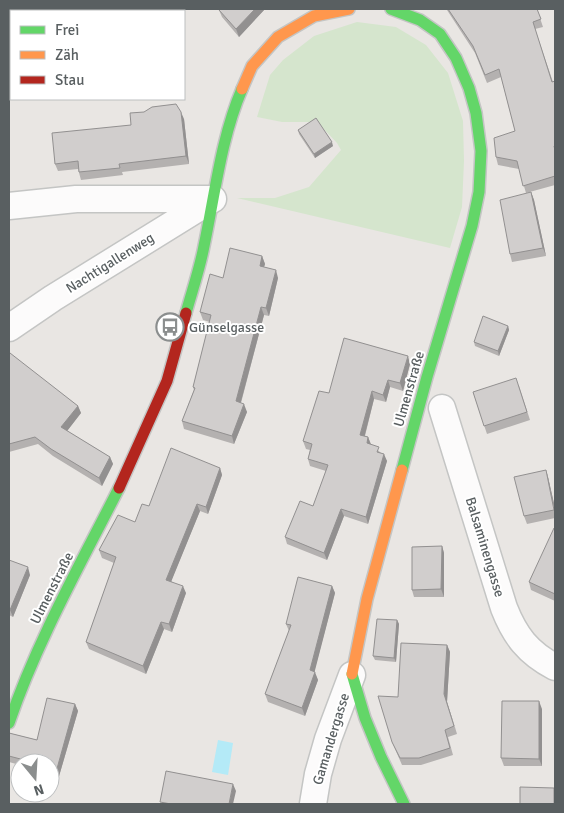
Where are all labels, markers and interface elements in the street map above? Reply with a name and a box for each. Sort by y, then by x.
legend [10,10,185,100]
text: Frei [55,21,79,39]
text: Zäh [55,46,79,64]
text: Stau [55,71,84,89]
street label: Nachtigallenweg [63,229,157,297]
bus stop icon: Günselgasse [155,312,185,342]
place label: Günselgasse [189,319,264,336]
street label: Ulmenstraße [390,349,428,429]
street label: Balsaminengasse [462,495,508,599]
street label: Ulmenstraße [27,549,77,627]
street label: Gamandergasse [309,691,353,787]
north arrow [10,753,60,803]
text: N [32,780,46,799]

